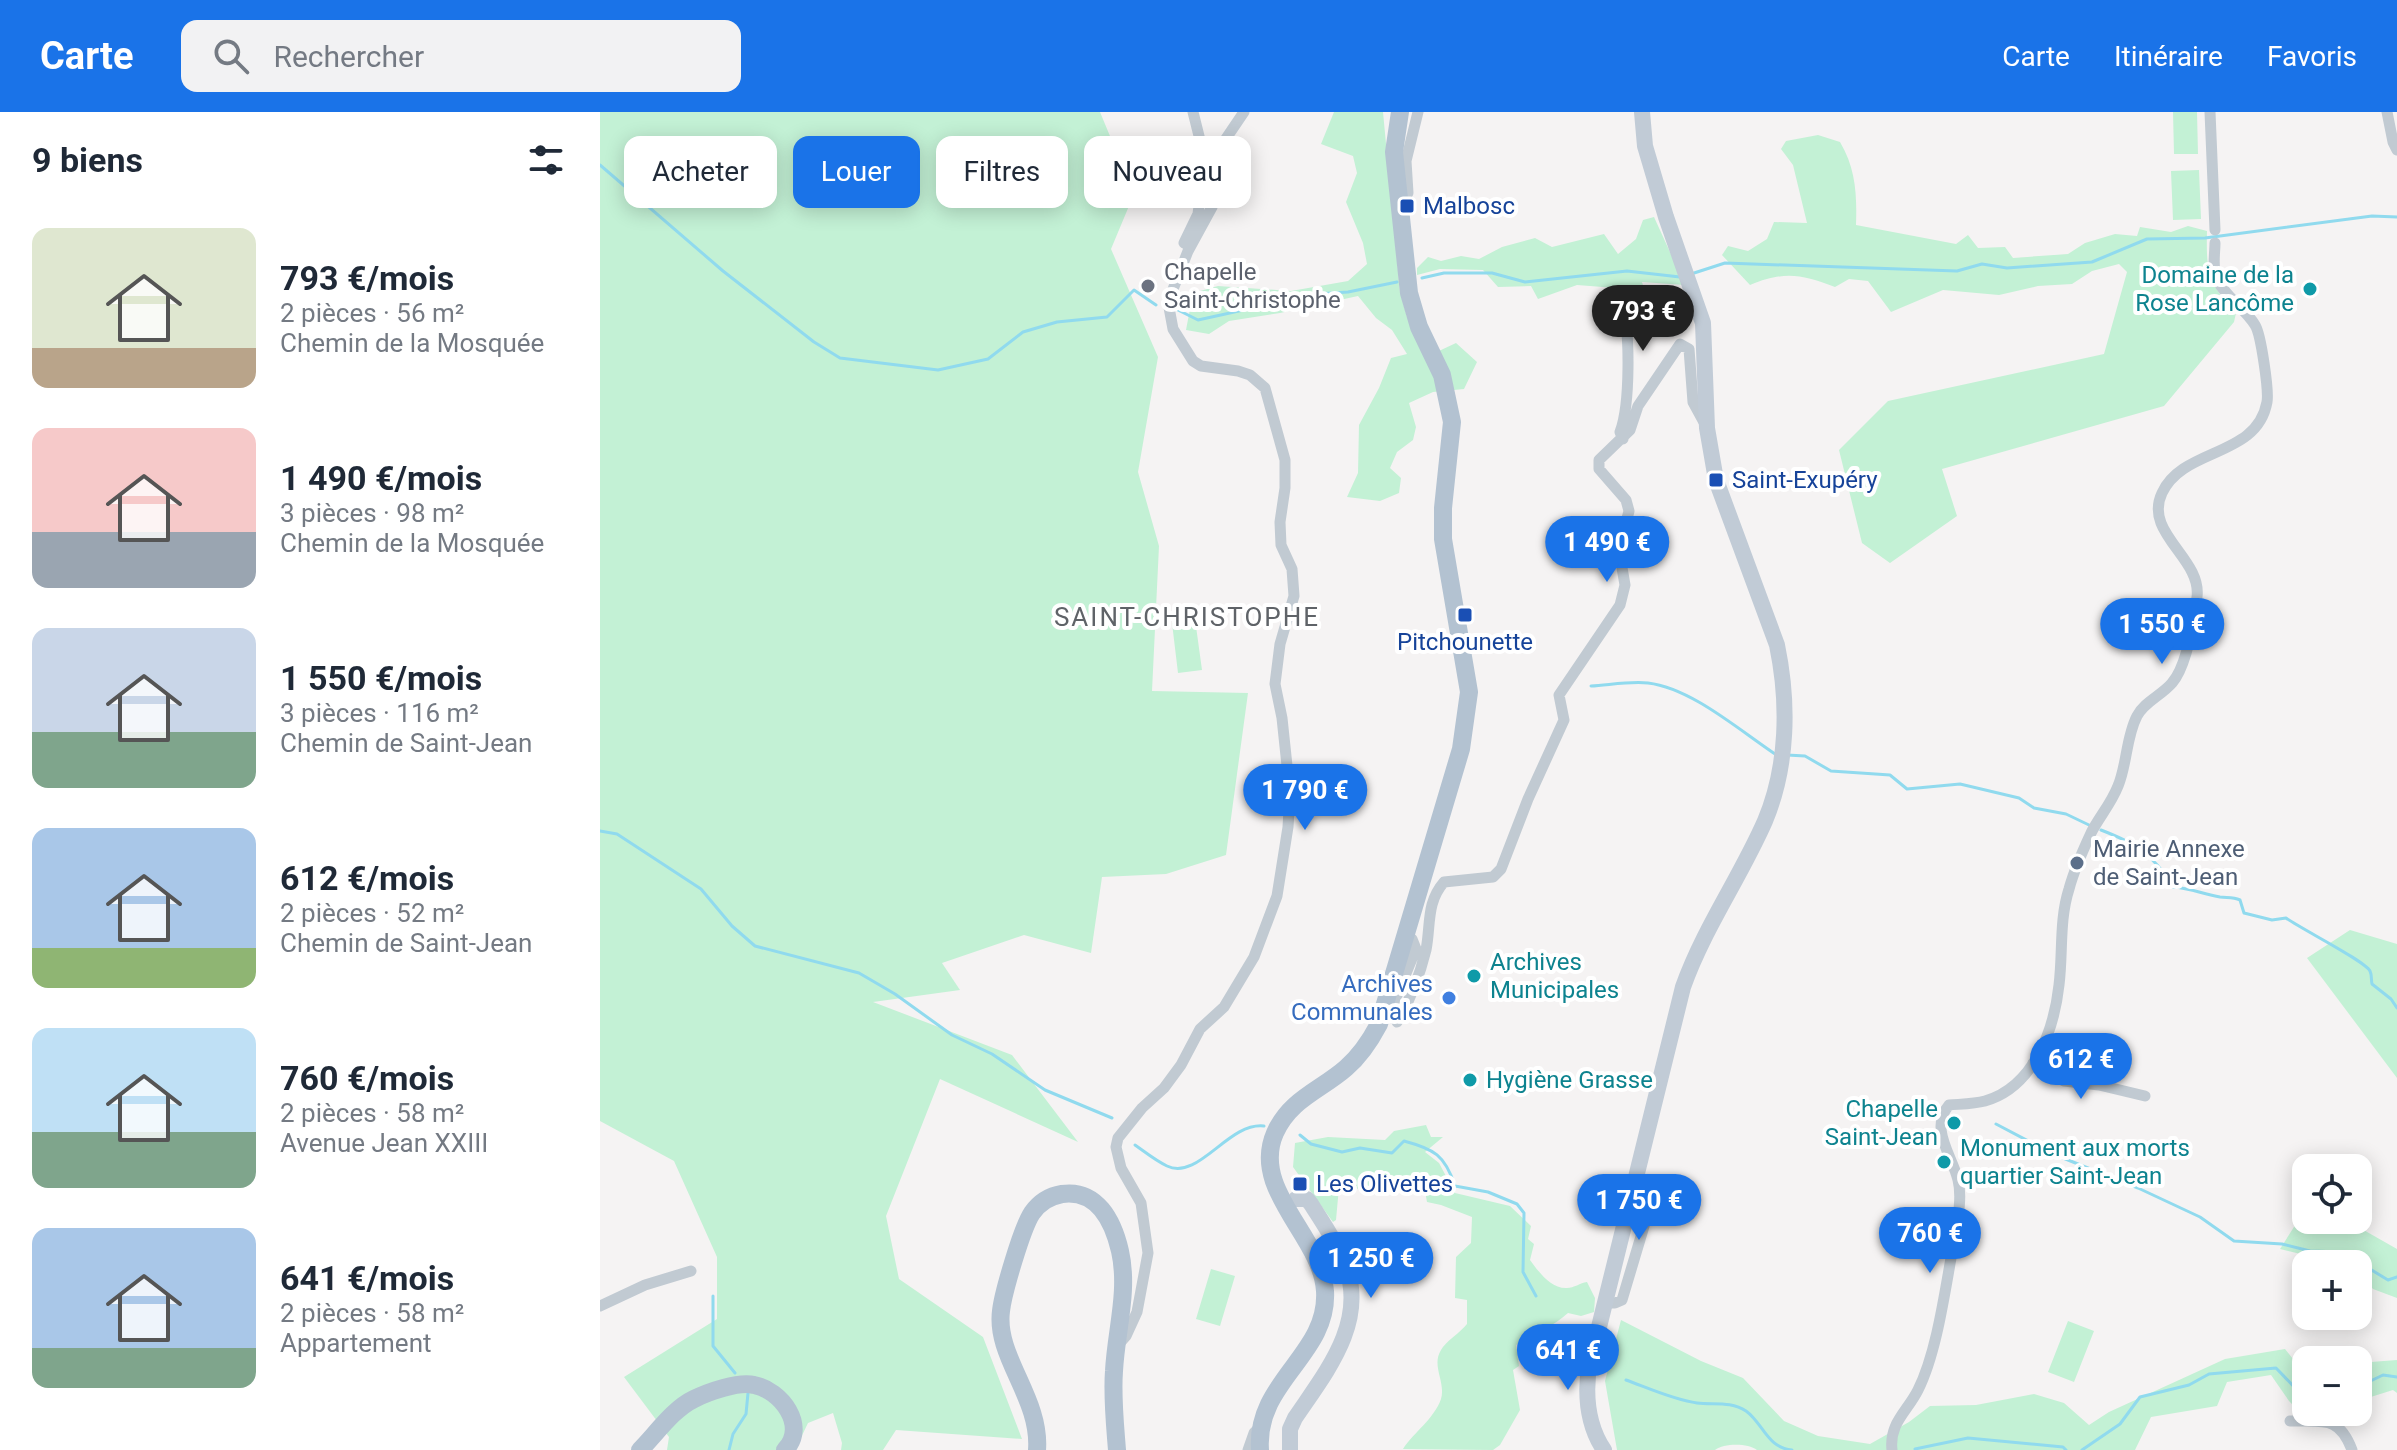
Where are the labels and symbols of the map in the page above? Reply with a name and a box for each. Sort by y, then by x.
place label: Malbosc [1423,192,1515,220]
marker: Malbosc [1398,197,1416,215]
place label: Chapelle Saint-Christophe [1164,258,1341,314]
place label: Domaine de la Rose Lancôme [2135,261,2294,317]
marker: Chapelle Saint-Christophe [1139,277,1157,295]
marker: Domaine de la Rose Lancôme [2301,280,2319,298]
pin: 793 € [1587,285,1699,353]
place label: Saint-Exupéry [1732,466,1878,494]
marker: Saint-Exupéry [1707,471,1725,489]
pin: 1 490 € [1533,516,1681,584]
pin: 1 550 € [2088,598,2236,666]
district label: SAINT-CHRISTOPHE [1054,602,1320,632]
marker: Pitchounette [1456,606,1474,624]
place label: Pitchounette [1397,628,1533,656]
pin: 1 790 € [1231,764,1379,832]
place label: Mairie Annexe de Saint-Jean [2093,835,2245,891]
marker: Mairie Annexe de Saint-Jean [2068,854,2086,872]
place label: Archives Municipales [1490,948,1619,1004]
marker: Archives Municipales [1465,967,1483,985]
place label: Archives Communales [1291,970,1433,1026]
marker: Archives Communales [1440,989,1458,1007]
pin: 612 € [2025,1033,2137,1101]
place label: Hygiène Grasse [1486,1066,1653,1094]
marker: Hygiène Grasse [1461,1071,1479,1089]
place label: Chapelle Saint-Jean [1825,1095,1938,1151]
marker: Chapelle Saint-Jean [1945,1114,1963,1132]
place label: Monument aux morts quartier Saint-Jean [1960,1134,2190,1190]
marker: Monument aux morts quartier Saint-Jean [1935,1153,1953,1171]
place label: Les Olivettes [1316,1170,1453,1198]
pin: 1 750 € [1565,1174,1713,1242]
marker: Les Olivettes [1291,1175,1309,1193]
pin: 760 € [1874,1207,1986,1275]
pin: 1 250 € [1297,1232,1445,1300]
pin: 641 € [1512,1324,1624,1392]

